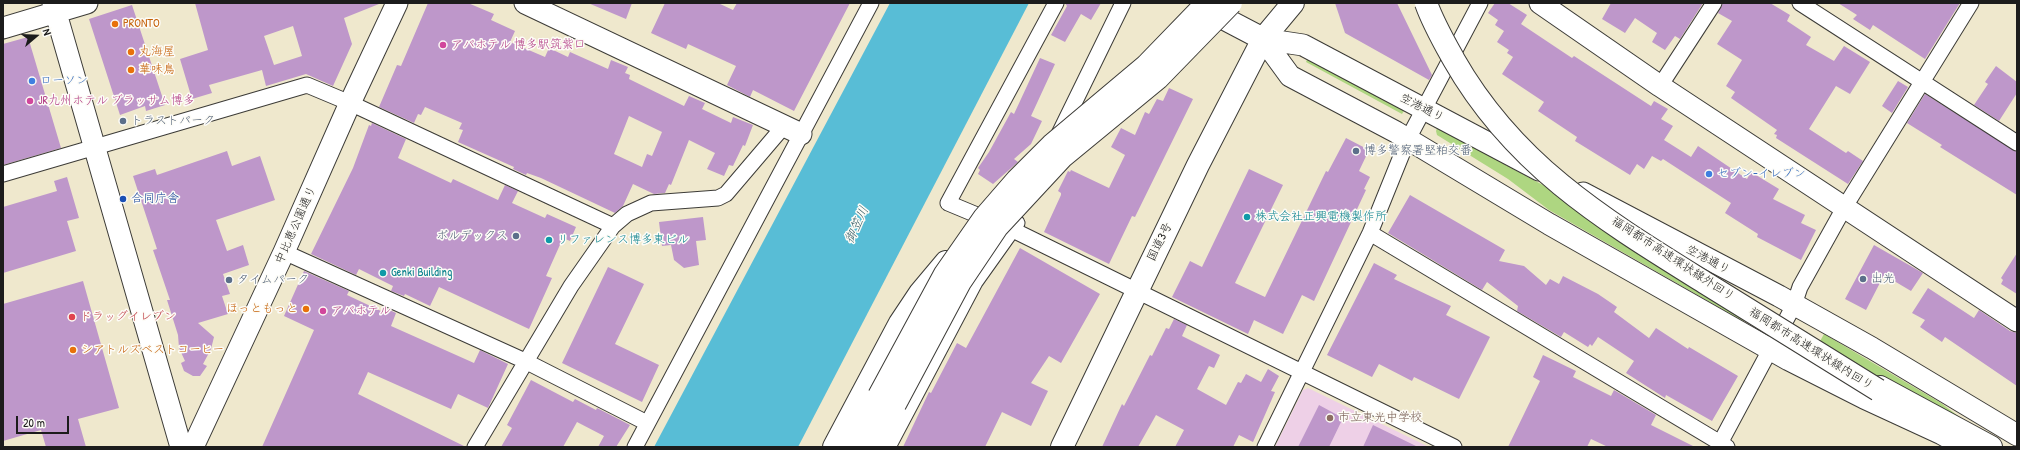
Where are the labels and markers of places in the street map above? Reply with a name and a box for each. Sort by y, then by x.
place label: PRONTO [123,17,160,31]
marker: PRONTO [110,19,120,29]
place label: アパホテル 博多駅筑紫口 [451,38,586,52]
marker: アパホテル 博多駅筑紫口 [438,40,448,50]
place label: 丸海屋 [139,45,175,59]
marker: 丸海屋 [126,47,136,57]
place label: 華味鳥 [139,63,175,77]
marker: 華味鳥 [126,65,136,75]
place label: ローソン [40,74,88,88]
marker: ローソン [27,76,37,86]
place label: JR九州ホテル ブラッサム博多 [38,94,195,108]
marker: JR九州ホテル ブラッサム博多 [25,96,35,106]
place label: トラストパーク [131,114,215,128]
marker: トラストパーク [118,116,128,126]
place label: 博多警察署堅粕交番 [1364,144,1472,158]
marker: 博多警察署堅粕交番 [1351,146,1361,156]
place label: セブン-イレブン [1717,167,1806,181]
marker: セブン-イレブン [1704,169,1714,179]
place label: 合同庁舎 [131,192,179,206]
marker: 合同庁舎 [118,194,128,204]
place label: 株式会社正興電機製作所 [1255,210,1387,224]
marker: 株式会社正興電機製作所 [1242,212,1252,222]
place label: ボルデックス [436,229,508,243]
marker: ボルデックス [511,231,521,241]
place label: リファレンス博多東ビル [557,233,689,247]
marker: リファレンス博多東ビル [544,235,554,245]
place label: Genki Building [391,266,452,280]
marker: Genki Building [378,268,388,278]
place label: 出光 [1871,272,1895,286]
place label: タイムパーク [237,273,309,287]
marker: 出光 [1858,274,1868,284]
marker: タイムパーク [224,275,234,285]
place label: ほっともっと [226,302,298,316]
marker: ほっともっと [301,304,311,314]
place label: アパホテル [331,304,391,318]
marker: アパホテル [318,306,328,316]
place label: ドラッグイレブン [80,310,176,324]
marker: ドラッグイレブン [67,312,77,322]
place label: シアトルズベストコーヒー [81,343,224,357]
marker: シアトルズベストコーヒー [68,345,78,355]
place label: 市立東光中学校 [1338,411,1422,425]
marker: 市立東光中学校 [1325,413,1335,423]

